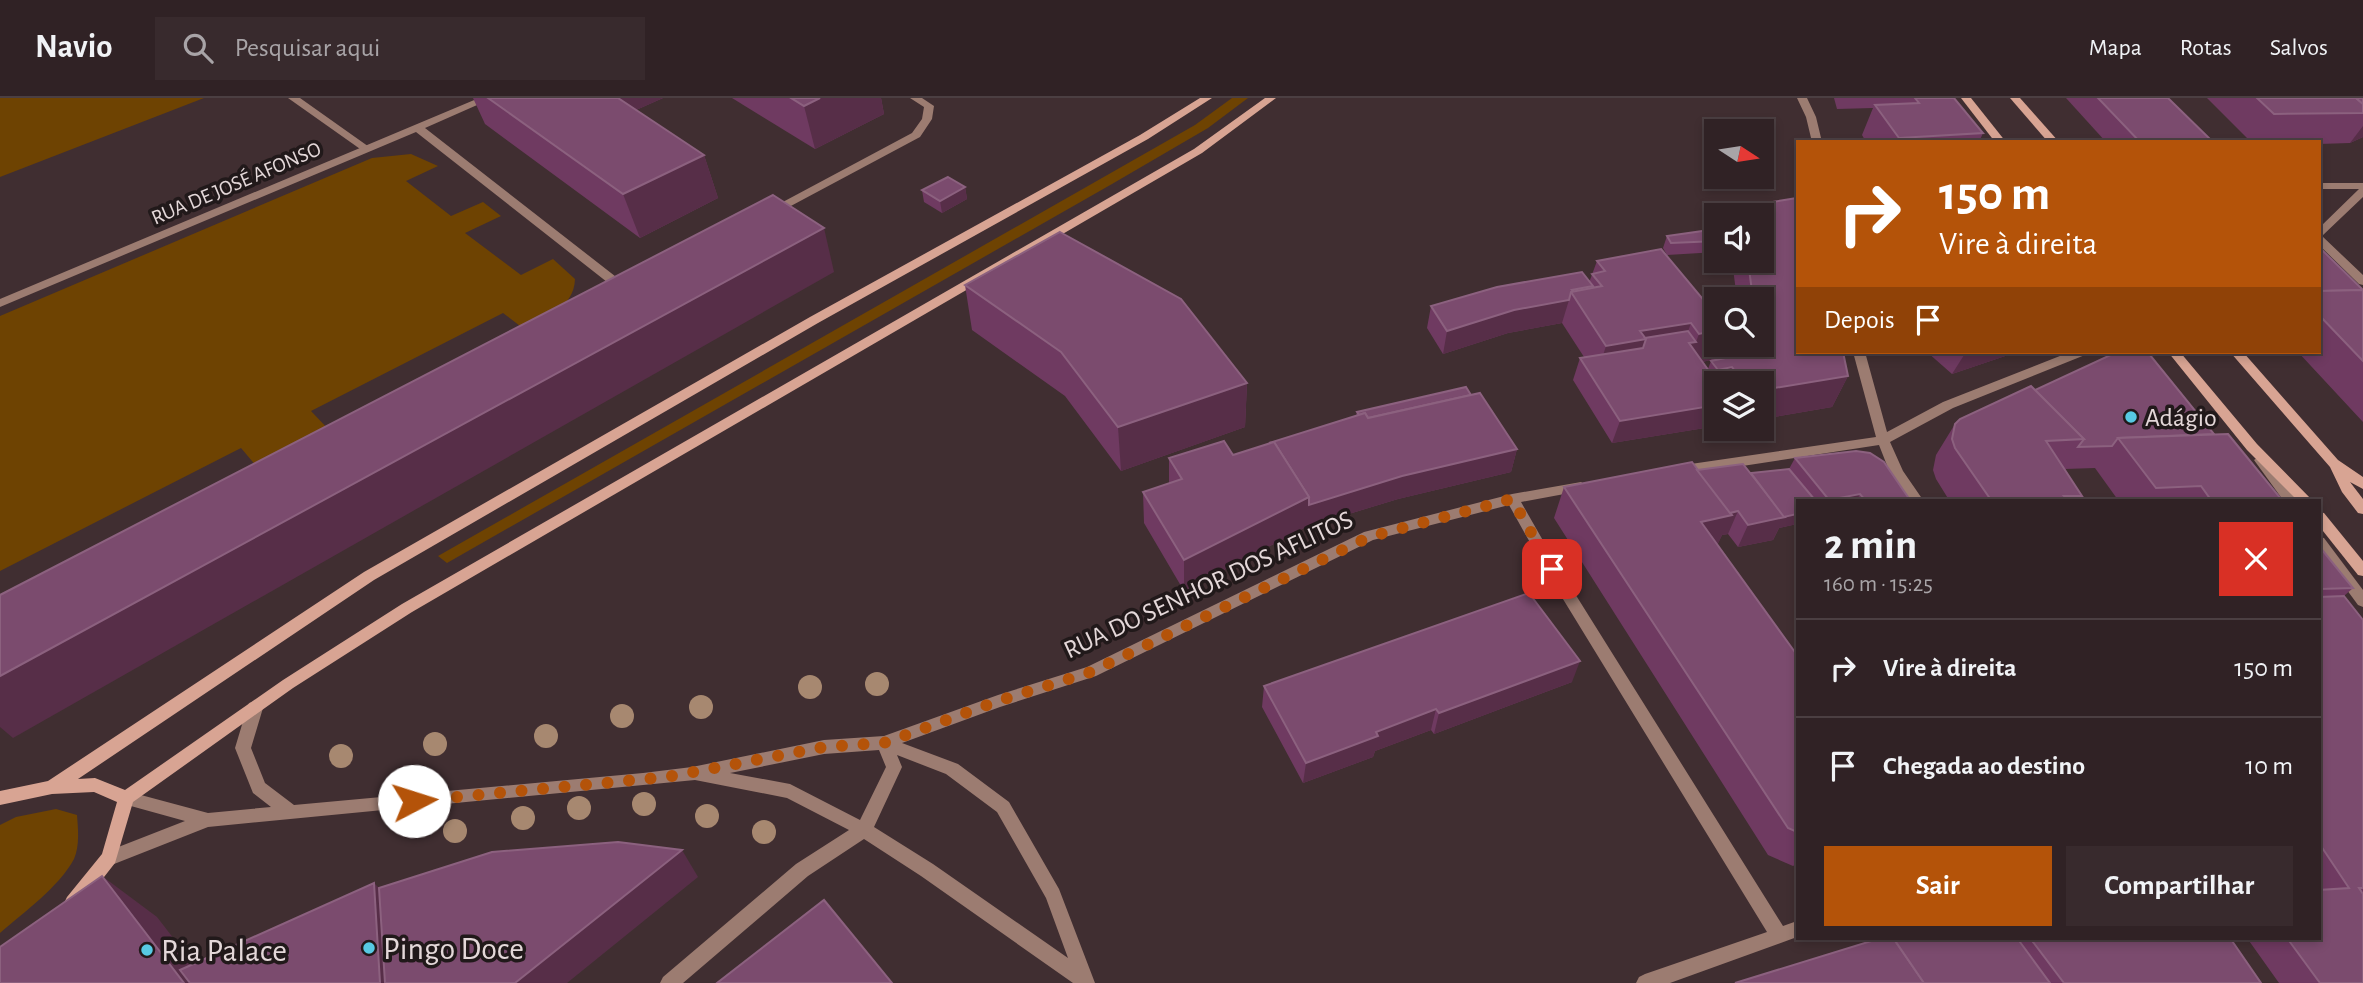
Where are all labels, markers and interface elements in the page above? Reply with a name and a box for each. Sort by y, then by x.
search box [155,17,645,80]
icon: search [179,29,217,67]
text: Navio [35,31,113,64]
text: Pesquisar aqui [235,35,380,61]
text: Mapa [2089,36,2142,60]
text: Rotas [2180,36,2232,60]
text: Salvos [2270,36,2328,60]
north arrow [1704,119,1774,189]
map controls [1704,119,1774,441]
street label: RUA DE JOSÉ AFONSO [148,136,324,229]
icon: right [1824,168,1915,259]
text: 150 m [1939,170,2050,219]
button: sound [1704,203,1774,273]
text: Vire à direita [1939,228,2097,260]
button: search [1704,287,1774,357]
icon: arrive [1909,301,1947,339]
text: Depois [1824,307,1895,333]
button: layers [1704,371,1774,441]
place label: Adágio [2145,405,2217,431]
marker: Adágio [2123,409,2139,425]
street label: RUA DO SENHOR DOS AFLITOS [1060,506,1357,663]
button: close [2219,522,2293,596]
text: 2 min [1824,524,1917,566]
pin [1522,539,1582,599]
icon: arrive [1533,550,1571,588]
text: 160 m · 15:25 [1824,573,1933,596]
icon: right [1824,649,1862,687]
text: Vire à direita [1883,655,2017,681]
text: 150 m [2234,655,2293,681]
icon: arrive [1824,747,1862,785]
text: Chegada ao destino [1883,753,2085,779]
text: 10 m [2245,753,2293,779]
position arrow [377,764,451,838]
button: Sair [1824,846,2052,926]
button: Compartilhar [2066,846,2293,926]
place label: Pingo Doce [383,933,524,965]
place label: Ria Palace [161,935,287,967]
marker: Pingo Doce [361,940,377,956]
marker: Ria Palace [139,942,155,958]

